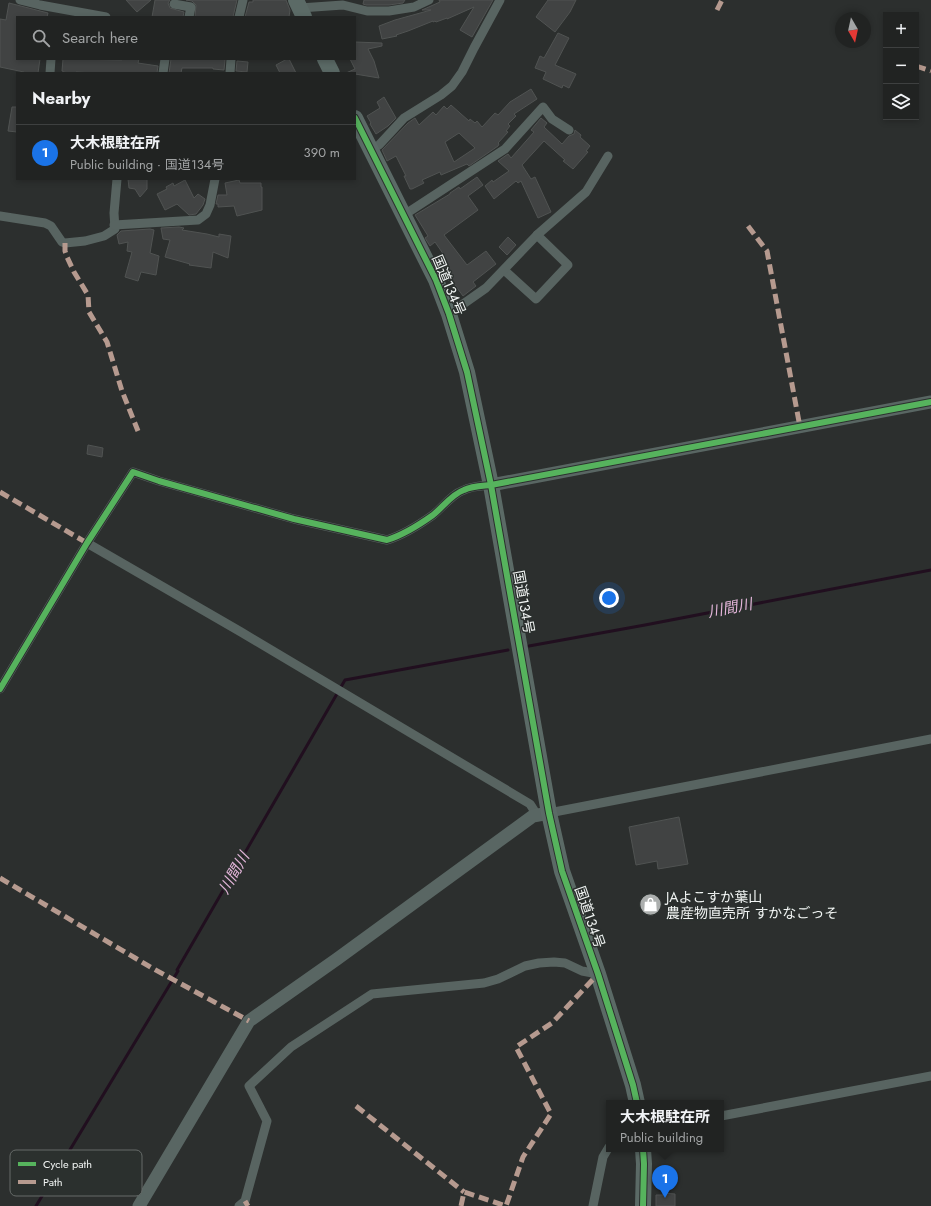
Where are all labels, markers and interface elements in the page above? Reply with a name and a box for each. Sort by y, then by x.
north arrow [835,12,871,48]
map controls [883,12,919,120]
button: + [883,12,919,48]
search box [16,16,356,60]
icon: search [30,27,52,49]
text: Search here [62,27,138,49]
button: − [883,48,919,84]
button: layers [883,84,919,120]
text: Nearby [32,86,90,110]
text: 大木根駐在所 [70,132,160,154]
text: 1 [42,143,48,162]
text: 390 m [304,143,340,162]
text: Public building · 国道134号 [70,155,224,174]
street label: 国道134号 [427,252,471,318]
street label: 国道134号 [509,569,539,635]
your location [599,588,619,608]
water label: 川間川 [706,593,756,623]
water label: 川間川 [213,846,256,898]
street label: 国道134号 [570,883,610,951]
place label: JAよこすか葉山 農産物直売所 すかなごっそ [664,887,838,923]
shop icon: JAよこすか葉山 農産物直売所 すかなごっそ [637,892,663,918]
popup [606,1100,724,1152]
text: 大木根駐在所 [620,1106,710,1128]
text: Public building [620,1128,703,1147]
legend [10,1150,142,1196]
text: Cycle path [43,1156,92,1172]
pin: 1 [652,1165,678,1198]
text: Path [43,1174,62,1190]

